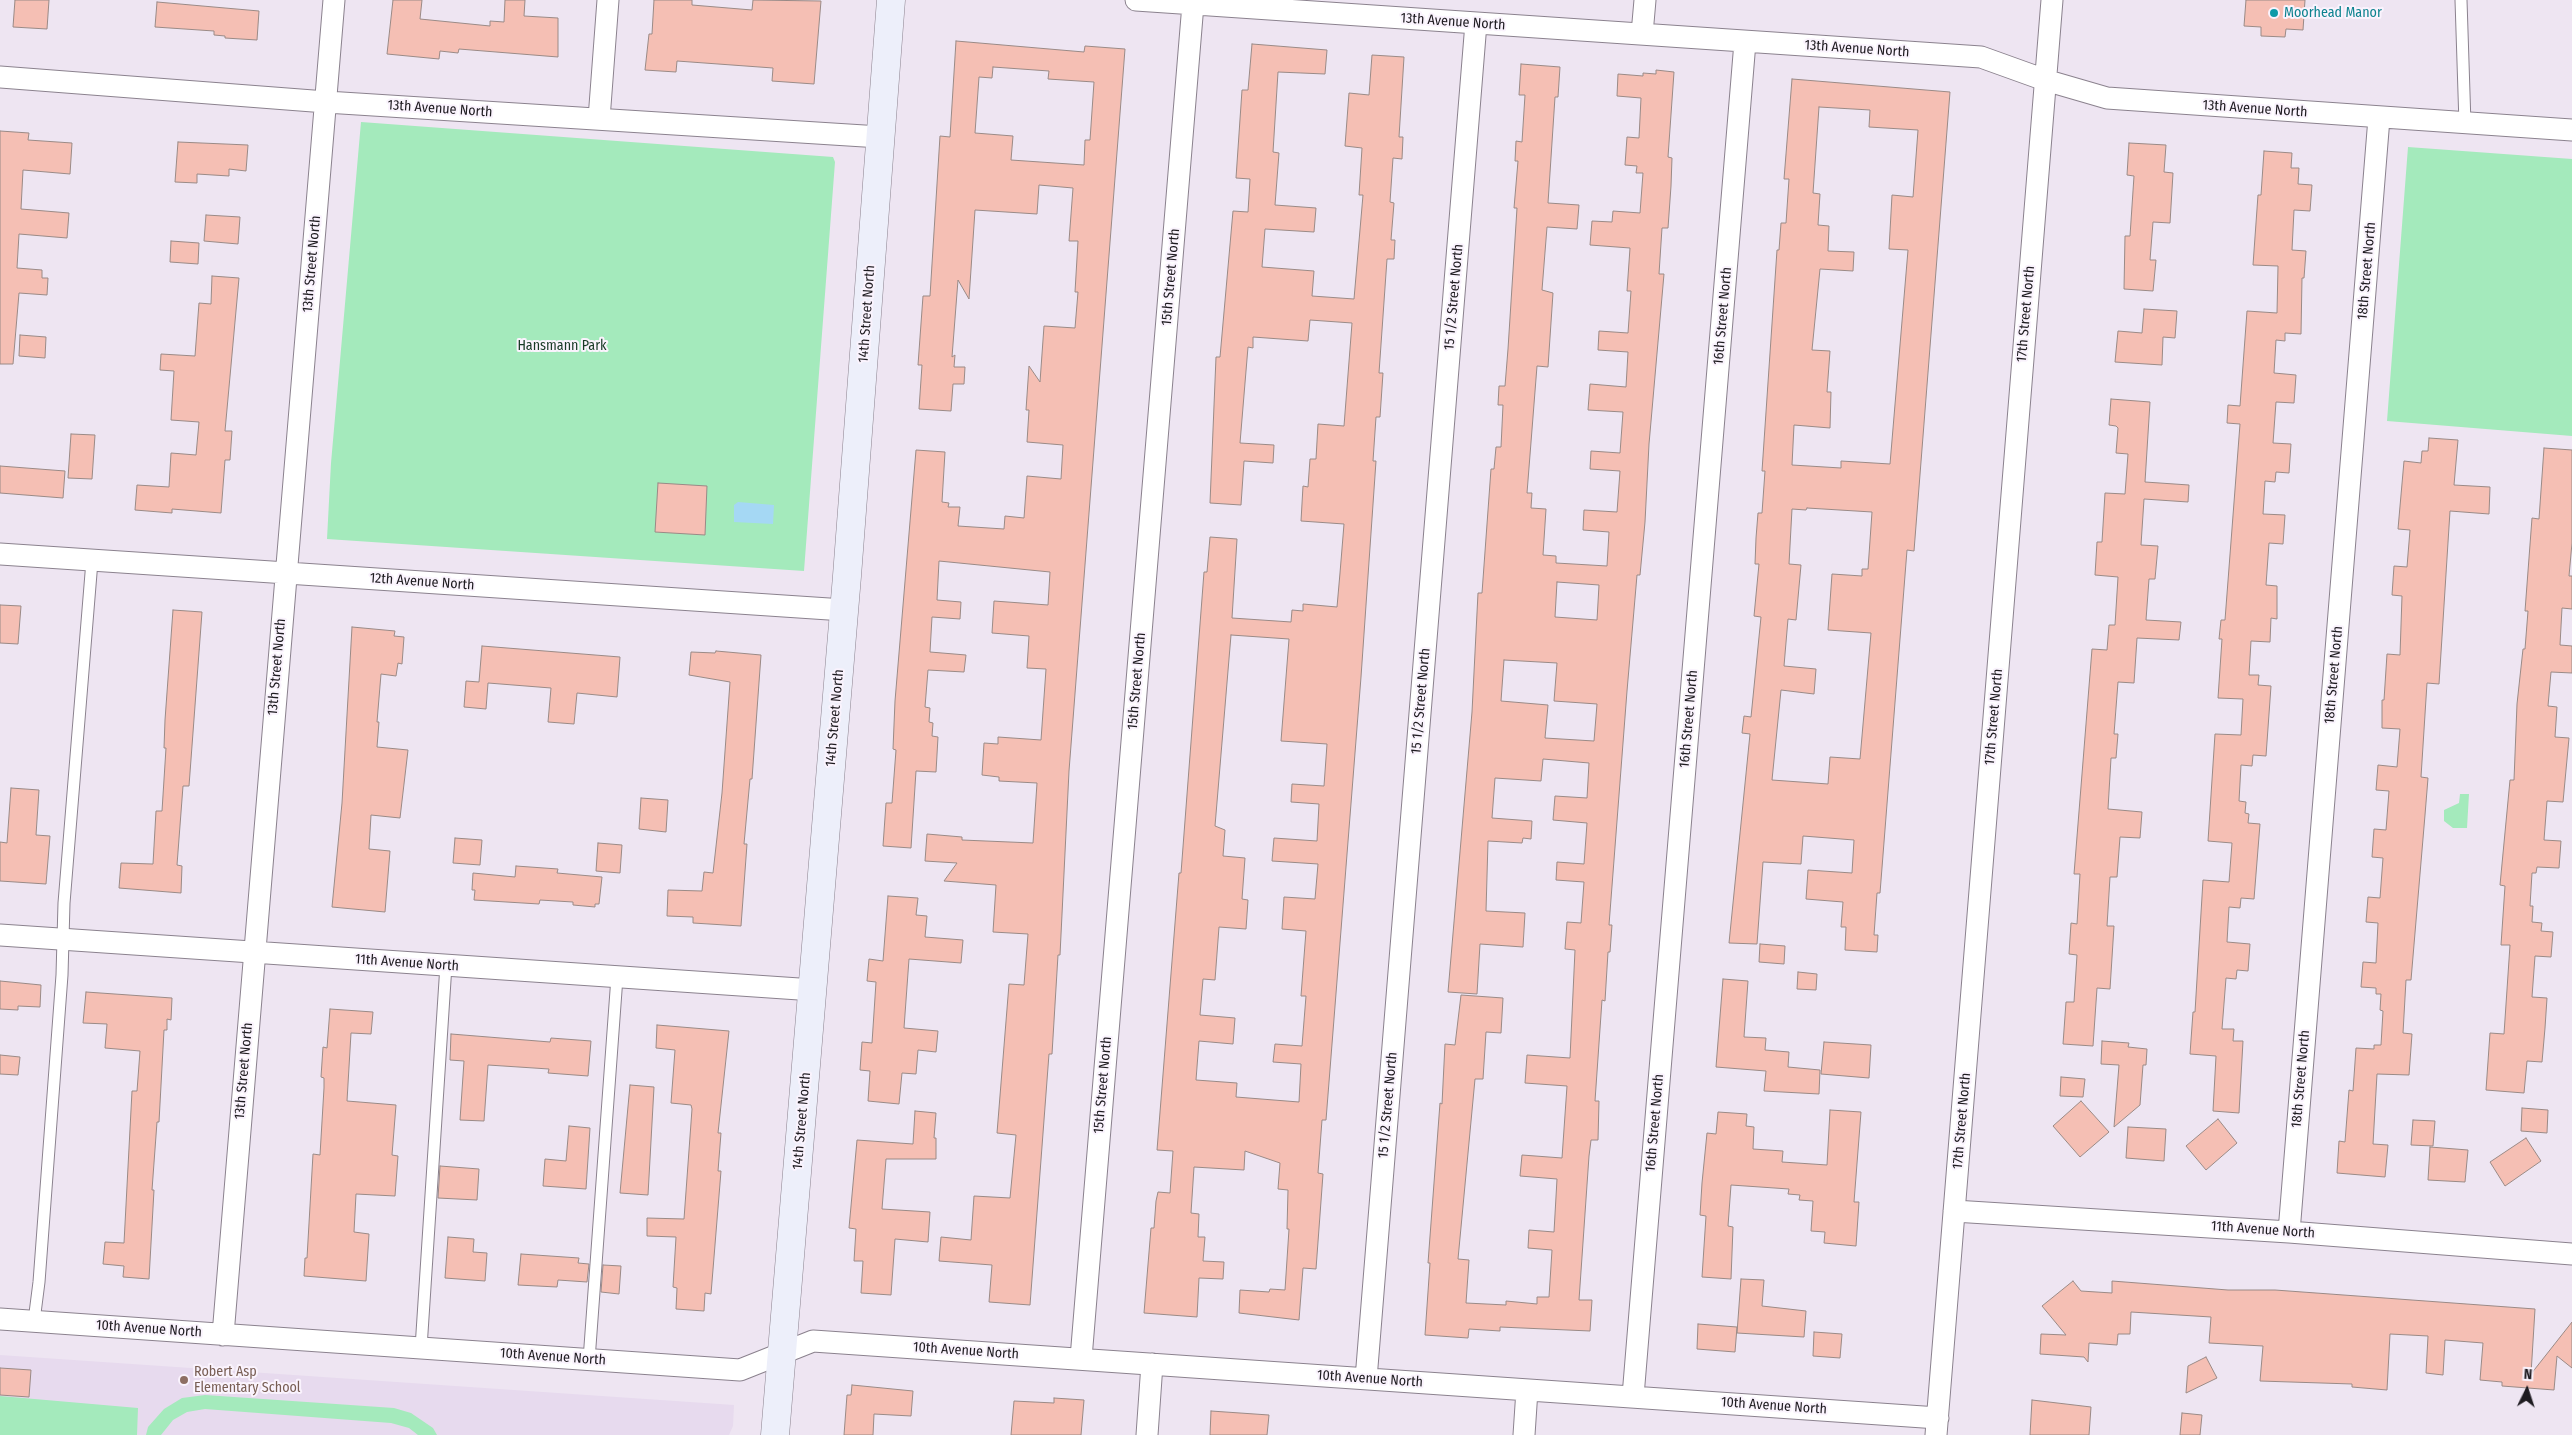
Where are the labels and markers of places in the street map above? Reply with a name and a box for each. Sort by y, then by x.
place label: Moorhead Manor [2284,5,2382,21]
marker: Moorhead Manor [2268,7,2280,19]
place label: Robert Asp Elementary School [194,1364,301,1396]
marker: Robert Asp Elementary School [178,1374,190,1386]

